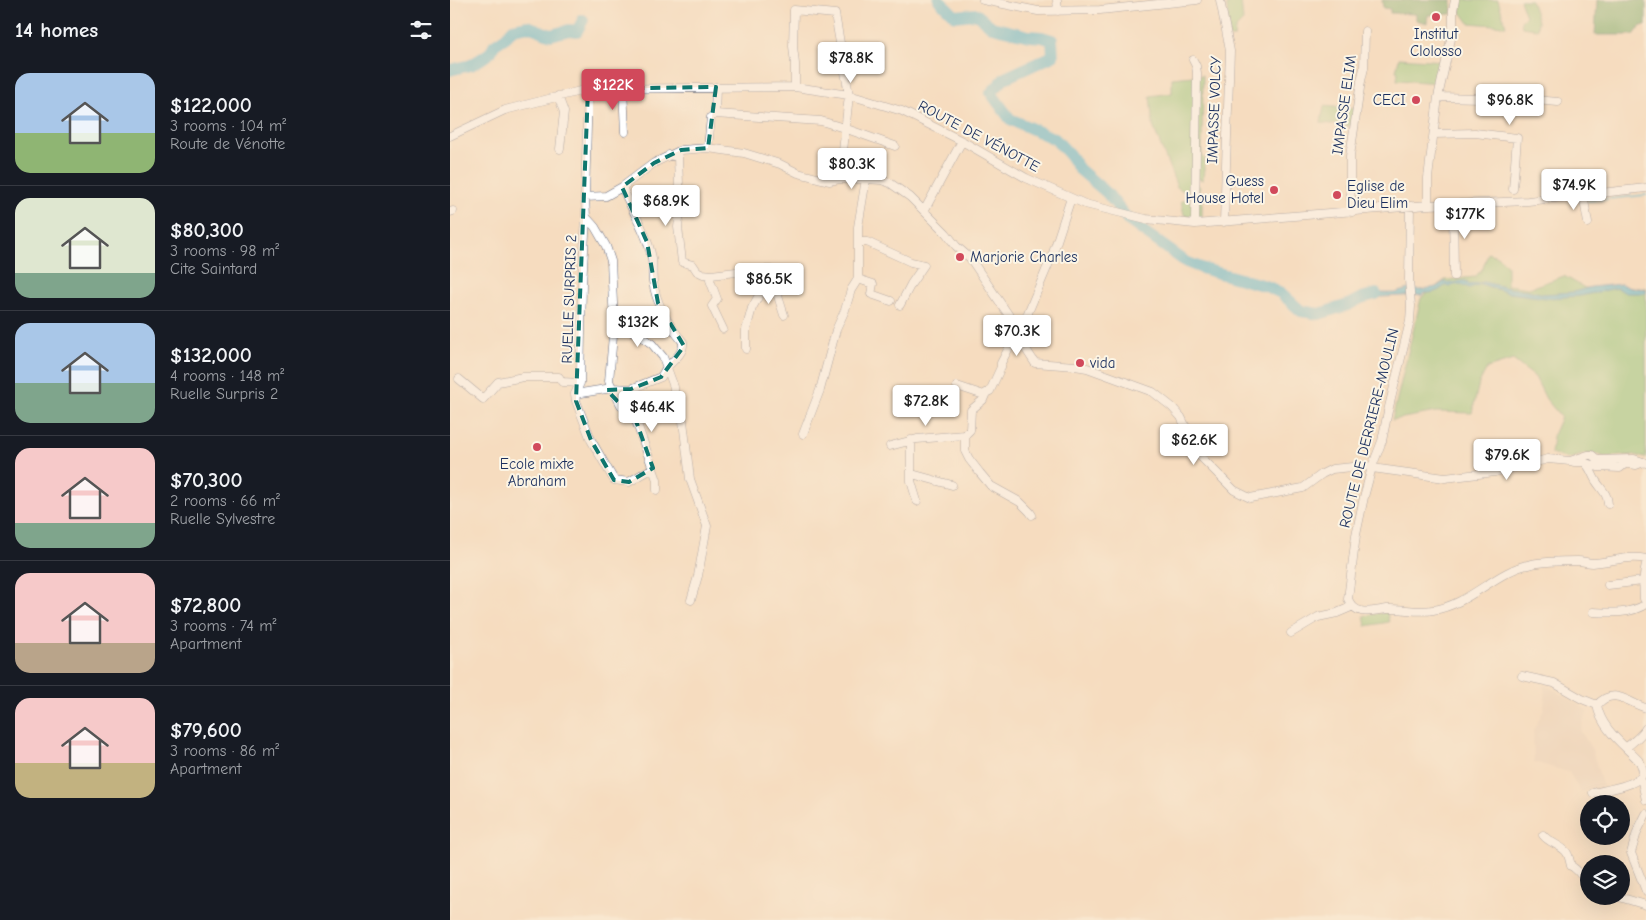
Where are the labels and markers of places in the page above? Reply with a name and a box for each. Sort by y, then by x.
marker: Institut Clolosso [1430,11,1442,23]
place label: Institut Clolosso [1410,25,1462,60]
pin: $78.8K [810,42,892,84]
pin: $122K [578,68,648,111]
pin: $96.8K [1469,84,1551,126]
place label: CECI [1373,91,1406,109]
marker: CECI [1410,94,1422,106]
pin: $80.3K [811,148,893,190]
pin: $74.9K [1533,168,1615,211]
place label: Guess House Hotel [1186,172,1264,207]
place label: Eglise de Dieu Elim [1347,177,1408,212]
pin: $68.9K [625,184,707,227]
marker: Guess House Hotel [1268,184,1280,196]
marker: Eglise de Dieu Elim [1331,189,1343,201]
pin: $177K [1430,198,1500,240]
place label: Marjorie Charles [970,248,1078,266]
marker: Marjorie Charles [954,251,966,263]
pin: $86.5K [728,262,810,305]
pin: $132K [603,306,673,348]
pin: $70.3K [976,314,1058,357]
place label: vida [1089,354,1115,372]
marker: vida [1074,357,1086,369]
pin: $72.8K [885,384,967,427]
pin: $46.4K [611,390,693,433]
pin: $62.6K [1153,424,1235,466]
pin: $79.6K [1466,438,1548,481]
marker: Ecole mixte Abraham [531,441,543,453]
place label: Ecole mixte Abraham [500,455,575,490]

